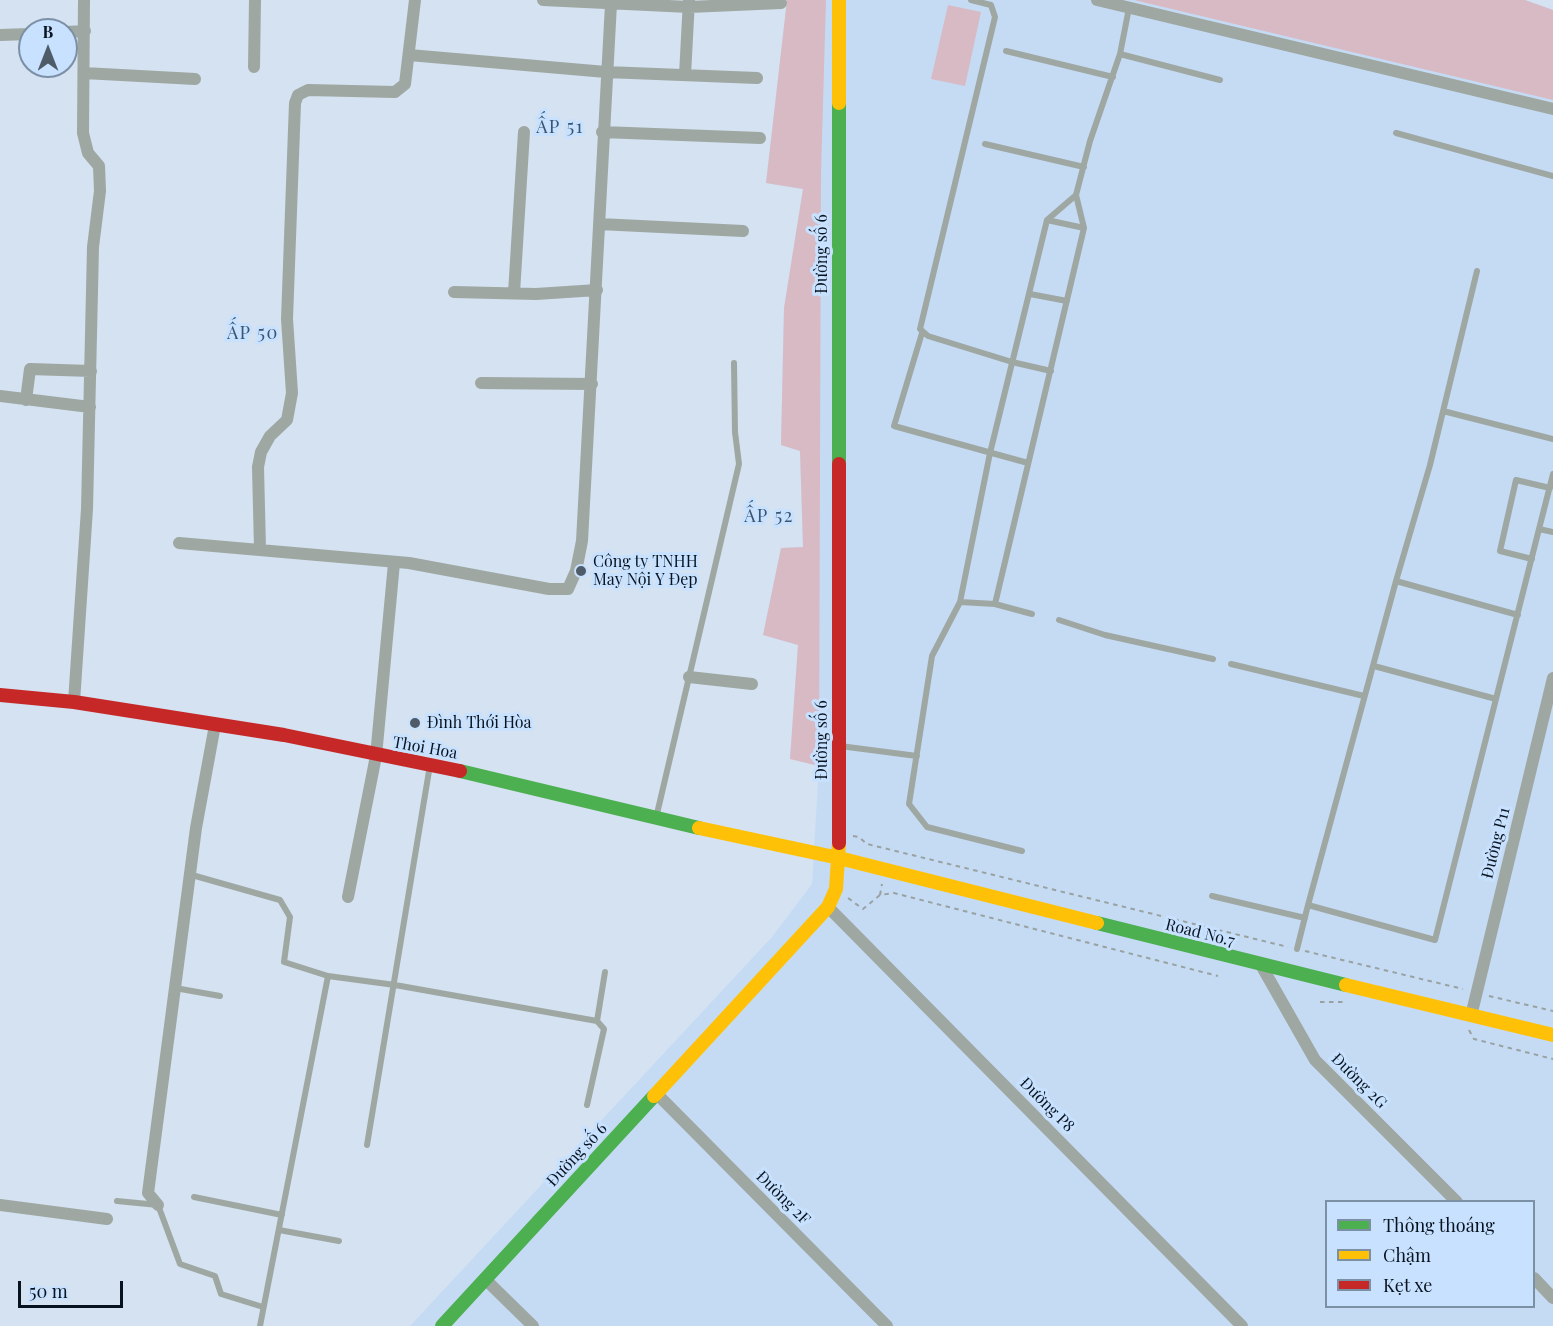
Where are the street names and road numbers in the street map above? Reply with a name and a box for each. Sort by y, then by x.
street label: Đường số 6 [812,214,832,294]
street label: Đường số 6 [812,700,832,780]
street label: Thoi Hoa [391,733,459,763]
street label: Đường P11 [1478,805,1514,881]
street label: Road No.7 [1163,915,1237,951]
street label: Đường 2G [1327,1049,1391,1113]
street label: Đường P8 [1016,1074,1078,1136]
street label: Đường số 6 [543,1119,611,1191]
street label: Đường 2F [752,1167,814,1229]

